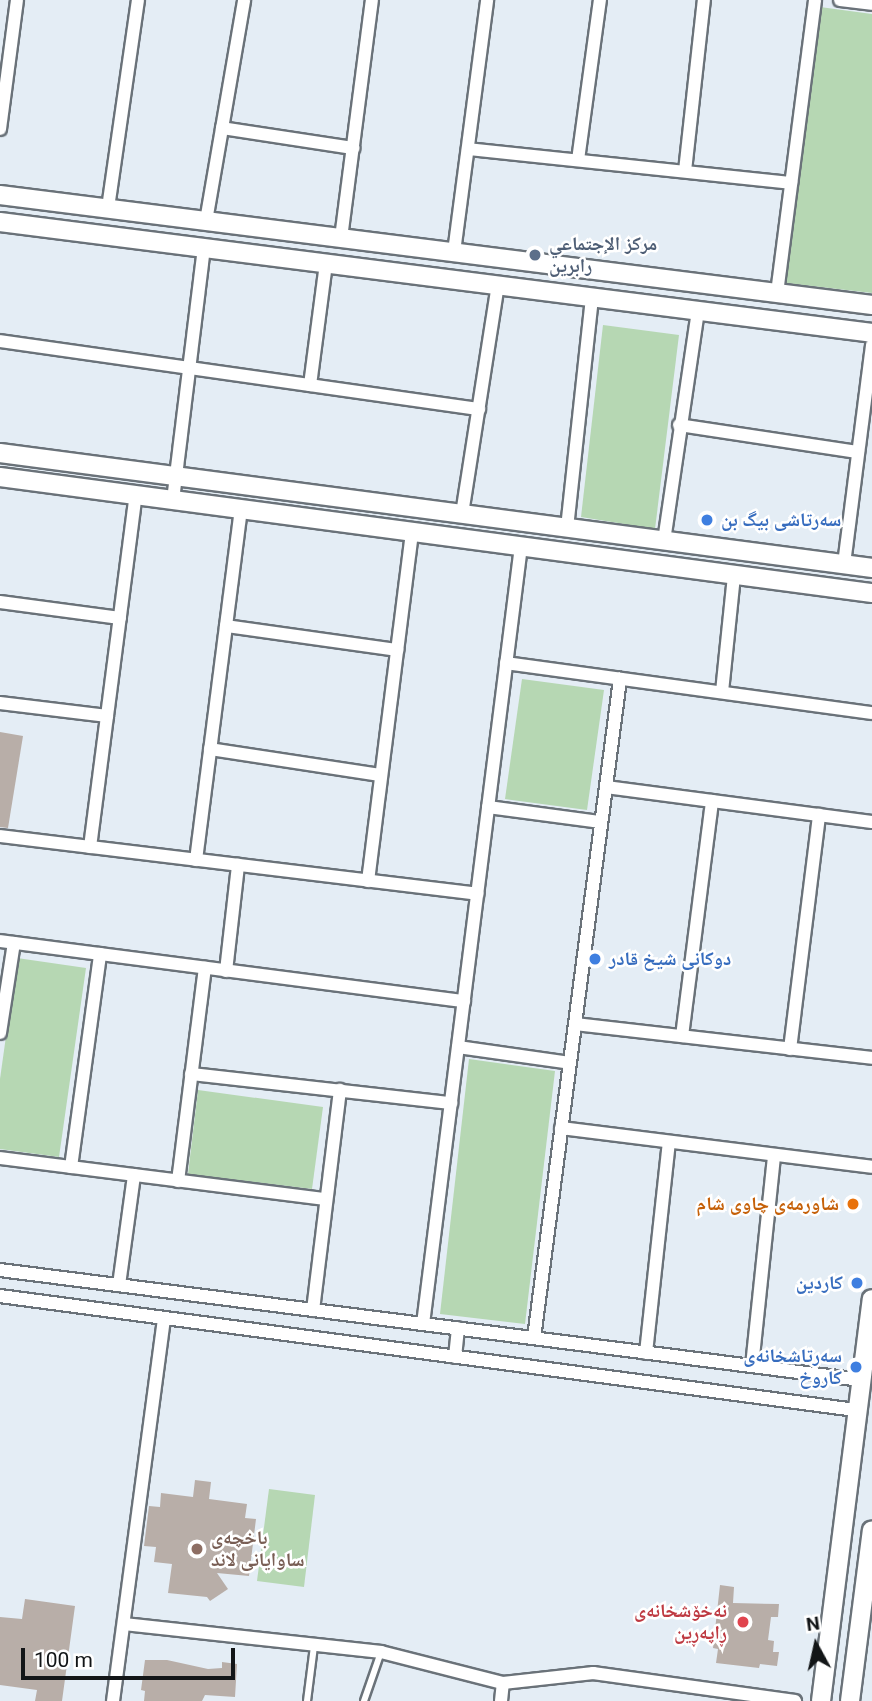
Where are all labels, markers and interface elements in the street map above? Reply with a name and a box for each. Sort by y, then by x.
place label: مركز الإجتماعي رابرين [549,233,657,277]
marker: مركز الإجتماعي رابرين [527,247,543,263]
place label: سەرتاشی بیگ بن [721,509,841,531]
marker: سەرتاشی بیگ بن [699,512,715,528]
place label: دوکانی شیخ قادر [609,948,731,970]
marker: دوکانی شیخ قادر [587,951,603,967]
place label: شاورمەی چاوی شام [697,1193,839,1215]
marker: شاورمەی چاوی شام [845,1196,861,1212]
place label: كاردين [796,1272,843,1294]
marker: كاردين [849,1275,865,1291]
place label: سەرتاشخانەی کاروخ [743,1345,842,1389]
marker: سەرتاشخانەی کاروخ [848,1359,864,1375]
place label: باخچەی ساوایانی لاند [211,1527,304,1571]
marker: باخچەی ساوایانی لاند [189,1541,205,1557]
place label: نەخۆشخانەی ڕاپەڕین [634,1600,727,1644]
north arrow [781,1610,851,1680]
text: N [805,1611,821,1636]
marker: نەخۆشخانەی ڕاپەڕین [733,1612,753,1632]
scale bar [24,1634,238,1678]
text: 100 m [34,1648,93,1672]

